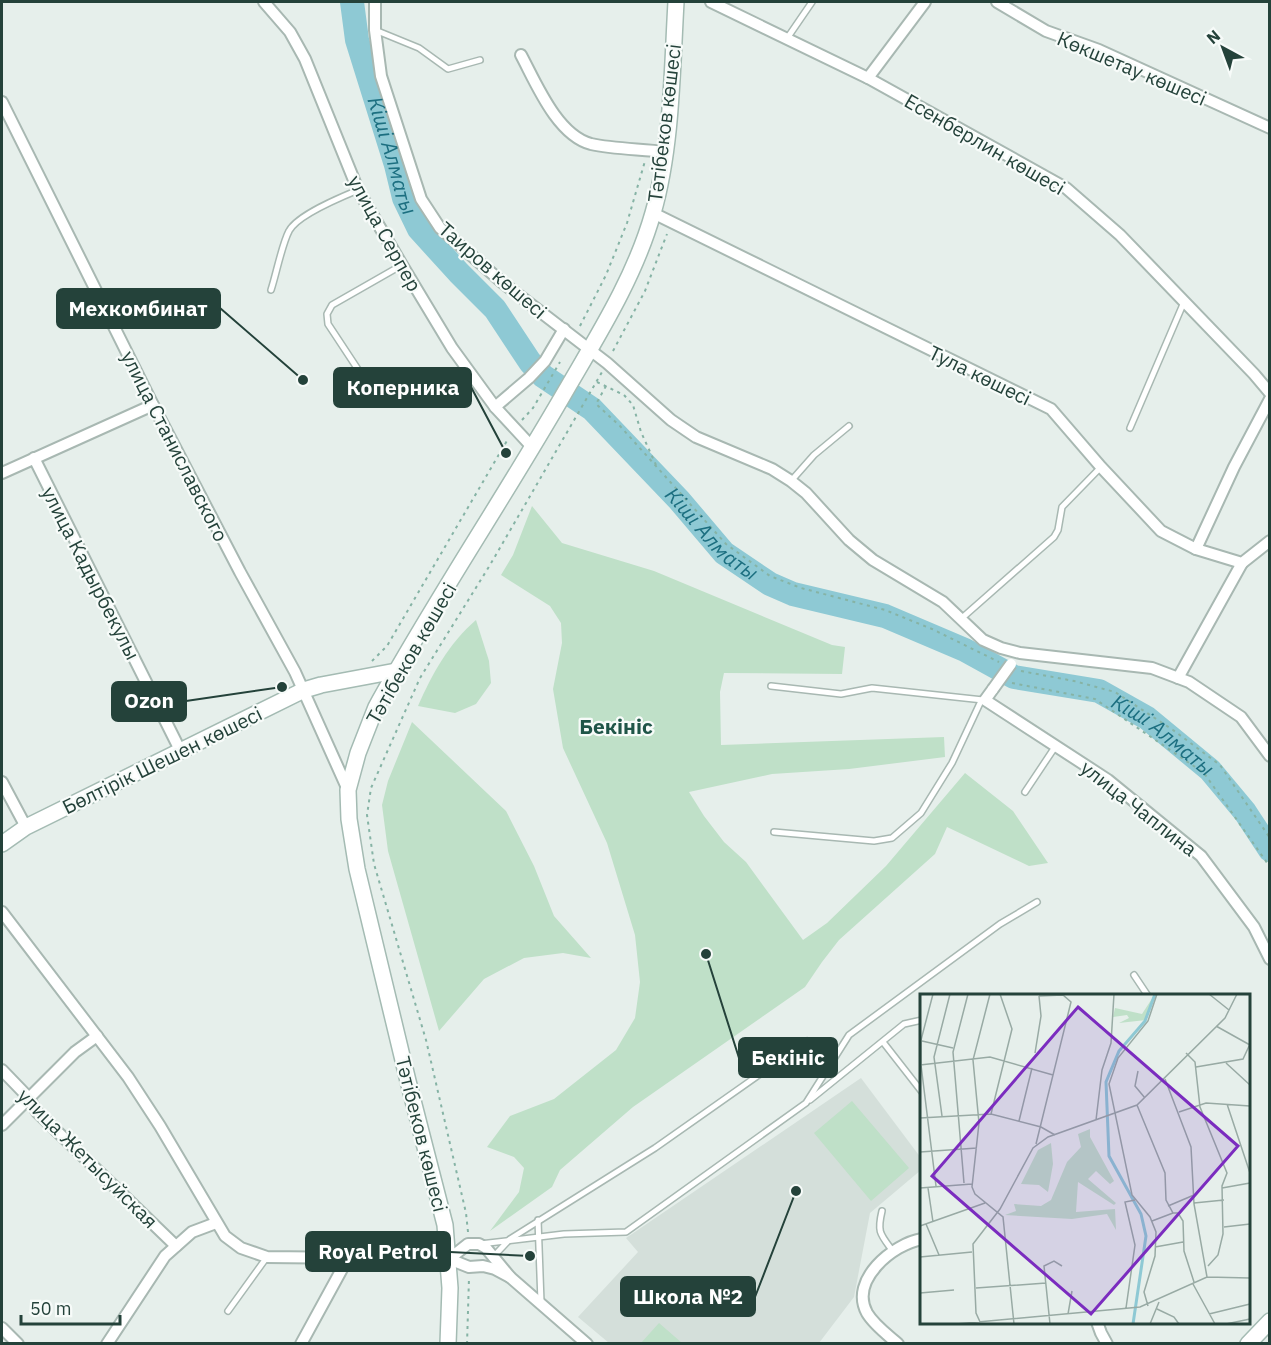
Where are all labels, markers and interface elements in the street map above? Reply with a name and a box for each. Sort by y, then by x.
north arrow [1193,18,1253,78]
street label: Көкшетау көшесі [1053,24,1211,112]
text: N [1202,25,1224,48]
street label: Тәтібеков көшесі [641,42,687,204]
street label: Есенберлин көшесі [900,87,1070,201]
water label: Кіші Алматы [361,93,424,219]
street label: улица Серпер [342,170,428,296]
street label: Таиров көшесі [433,216,553,324]
callout: Мехкомбинат [57,289,220,328]
text: Мехкомбинат [68,294,208,322]
street label: Тула көшесі [924,339,1036,411]
street label: улица Станиславского [115,346,235,546]
callout: Коперника [334,368,471,407]
text: Коперника [347,373,459,401]
water label: Кіші Алматы [660,481,764,586]
street label: улица Кадырбекулы [36,482,146,664]
street label: Тәтібеков көшесі [360,577,462,729]
callout: Ozon [112,682,186,721]
text: Ozon [124,686,174,714]
water label: Кіші Алматы [1107,687,1220,782]
street label: Бөлтірік Шешен көшесі [58,700,266,820]
district label: Бекініс [579,712,653,740]
street label: улица Чаплина [1075,754,1203,862]
inset map [920,994,1250,1324]
callout: Бекініс [739,1038,837,1077]
text: Бекініс [751,1043,825,1071]
street label: Тәтібеков көшесі [390,1053,454,1215]
street label: улица Жетысуйская [12,1082,164,1234]
callout: Royal Petrol [306,1232,450,1271]
text: Royal Petrol [318,1237,438,1265]
callout: Школа №2 [621,1277,755,1316]
text: Школа №2 [633,1282,743,1310]
scale bar [21,1288,120,1326]
text: 50 m [30,1297,72,1320]

